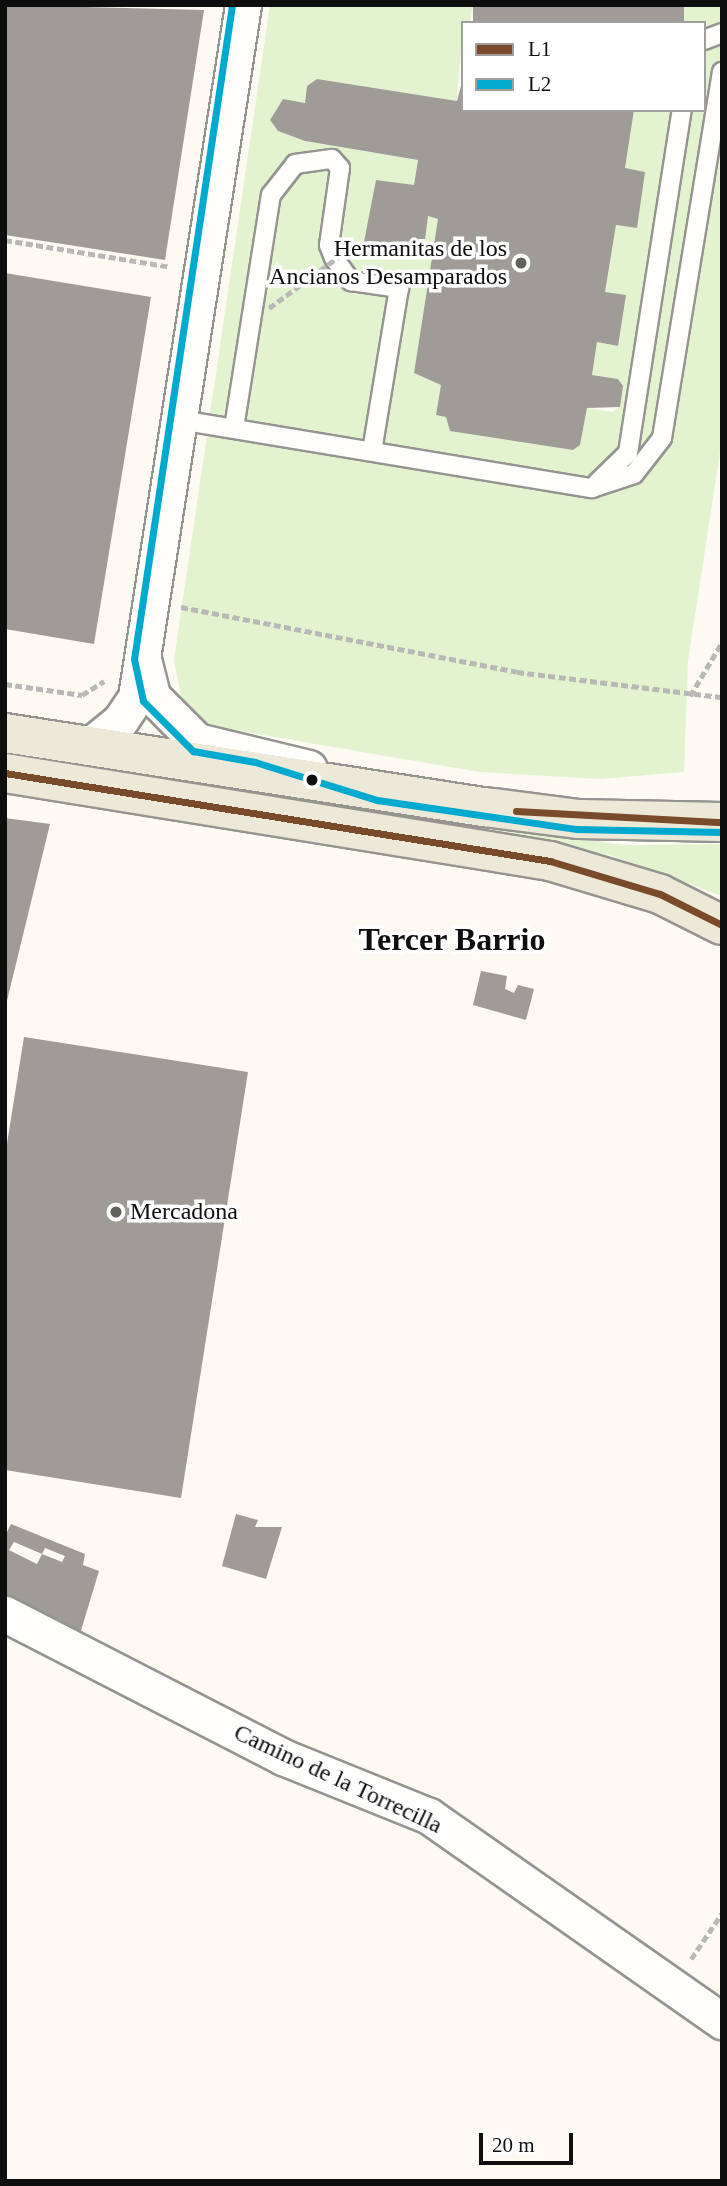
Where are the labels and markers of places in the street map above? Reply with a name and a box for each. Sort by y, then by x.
place label: Hermanitas de los Ancianos Desamparados [269,235,507,291]
marker: Hermanitas de los Ancianos Desamparados [513,255,529,271]
unlabelled marker [305,773,319,787]
place label: Mercadona [130,1198,238,1226]
marker: Mercadona [108,1204,124,1220]

